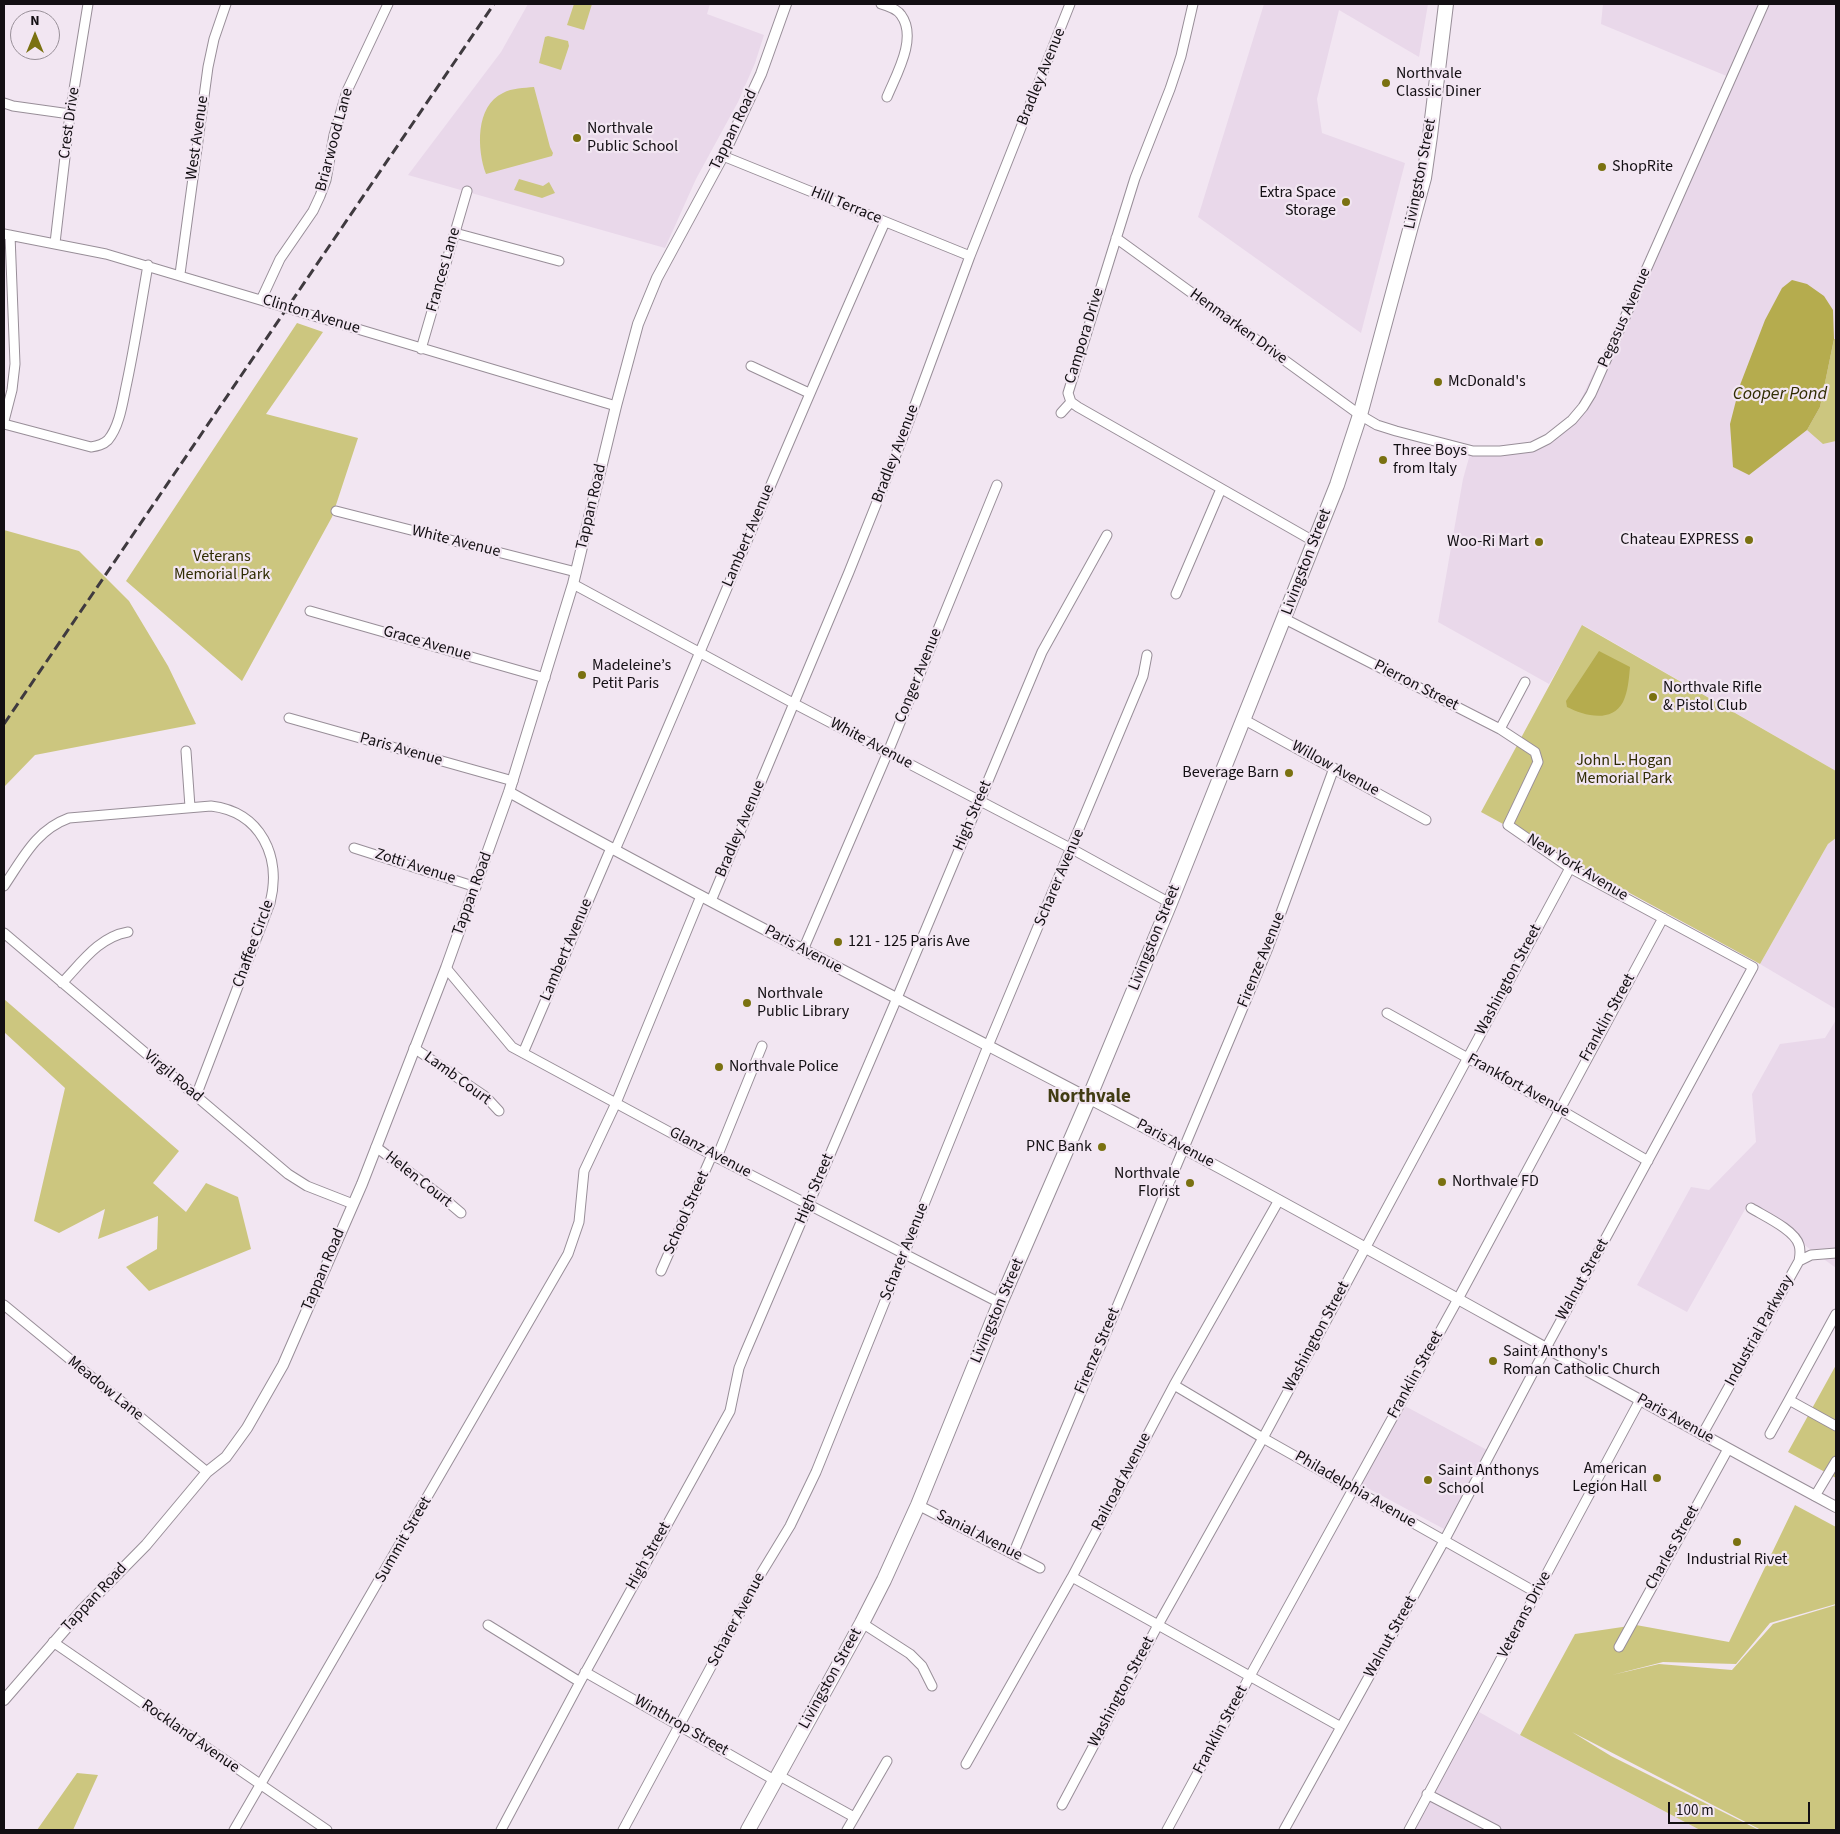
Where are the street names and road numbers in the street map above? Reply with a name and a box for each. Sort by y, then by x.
street label: Bradley Avenue [1014,25,1070,129]
street label: Crest Drive [55,86,85,160]
street label: Briarwood Lane [312,86,358,194]
street label: Tappan Road [706,87,762,173]
street label: West Avenue [183,95,213,181]
street label: Livingston Street [1401,117,1441,231]
street label: Hill Terrace [808,183,884,229]
street label: Frances Lane [423,226,465,314]
street label: Pegasus Avenue [1594,265,1656,371]
street label: Henmarken Drive [1185,285,1291,369]
street label: Campora Drive [1061,286,1109,386]
street label: Clinton Avenue [260,291,362,339]
street label: Bradley Avenue [868,402,924,506]
street label: Tappan Road [573,462,611,552]
street label: Lambert Avenue [719,482,779,590]
street label: Livingston Street [1278,506,1336,618]
street label: White Avenue [410,522,502,562]
street label: Grace Avenue [381,622,473,666]
street label: Conger Avenue [891,626,947,726]
street label: Pierron Street [1370,656,1462,716]
street label: White Avenue [826,714,916,774]
street label: Paris Avenue [357,729,445,771]
street label: Willow Avenue [1288,737,1382,801]
street label: Bradley Avenue [712,778,770,880]
street label: High Street [950,778,996,854]
street label: Scharer Avenue [1031,826,1089,930]
street label: New York Avenue [1523,830,1631,906]
street label: Zotti Avenue [372,845,458,889]
street label: Tappan Road [449,850,497,938]
street label: Livingston Street [1125,882,1185,994]
street label: Lambert Avenue [537,896,597,1004]
street label: Chaffee Circle [229,898,279,990]
street label: Firenze Avenue [1234,910,1290,1010]
street label: Washington Street [1472,921,1546,1039]
street label: Paris Avenue [761,922,845,978]
street label: Franklin Street [1576,971,1640,1065]
street label: Virgil Road [140,1047,206,1107]
street label: Lamb Court [420,1048,494,1110]
street label: Frankfort Avenue [1463,1050,1573,1122]
street label: Paris Avenue [1133,1116,1217,1172]
street label: Glanz Avenue [666,1123,754,1183]
street label: Helen Court [381,1148,455,1212]
street label: High Street [792,1151,838,1227]
street label: School Street [660,1168,714,1258]
street label: Scharer Avenue [877,1200,933,1304]
street label: Tappan Road [298,1226,350,1314]
street label: Walnut Street [1553,1236,1613,1324]
street label: Livingston Street [967,1256,1029,1366]
street label: Industrial Parkway [1722,1272,1798,1390]
street label: Washington Street [1280,1278,1354,1396]
street label: Firenze Street [1071,1305,1125,1397]
street label: Franklin Street [1384,1328,1448,1422]
street label: Meadow Lane [63,1353,147,1425]
street label: Paris Avenue [1633,1390,1717,1448]
street label: Railroad Avenue [1088,1430,1156,1534]
street label: Philadelphia Avenue [1291,1447,1419,1533]
street label: Summit Street [372,1493,436,1587]
street label: Charles Street [1642,1502,1704,1594]
street label: Sanial Avenue [933,1506,1025,1566]
street label: High Street [623,1519,675,1593]
street label: Tappan Road [58,1560,132,1636]
street label: Veterans Drive [1494,1568,1556,1662]
street label: Scharer Avenue [704,1570,770,1670]
street label: Walnut Street [1361,1593,1421,1681]
street label: Livingston Street [795,1625,867,1733]
street label: Washington Street [1085,1633,1159,1751]
street label: Franklin Street [1190,1682,1252,1778]
street label: Winthrop Street [630,1691,732,1761]
street label: Rockland Avenue [137,1696,243,1778]

